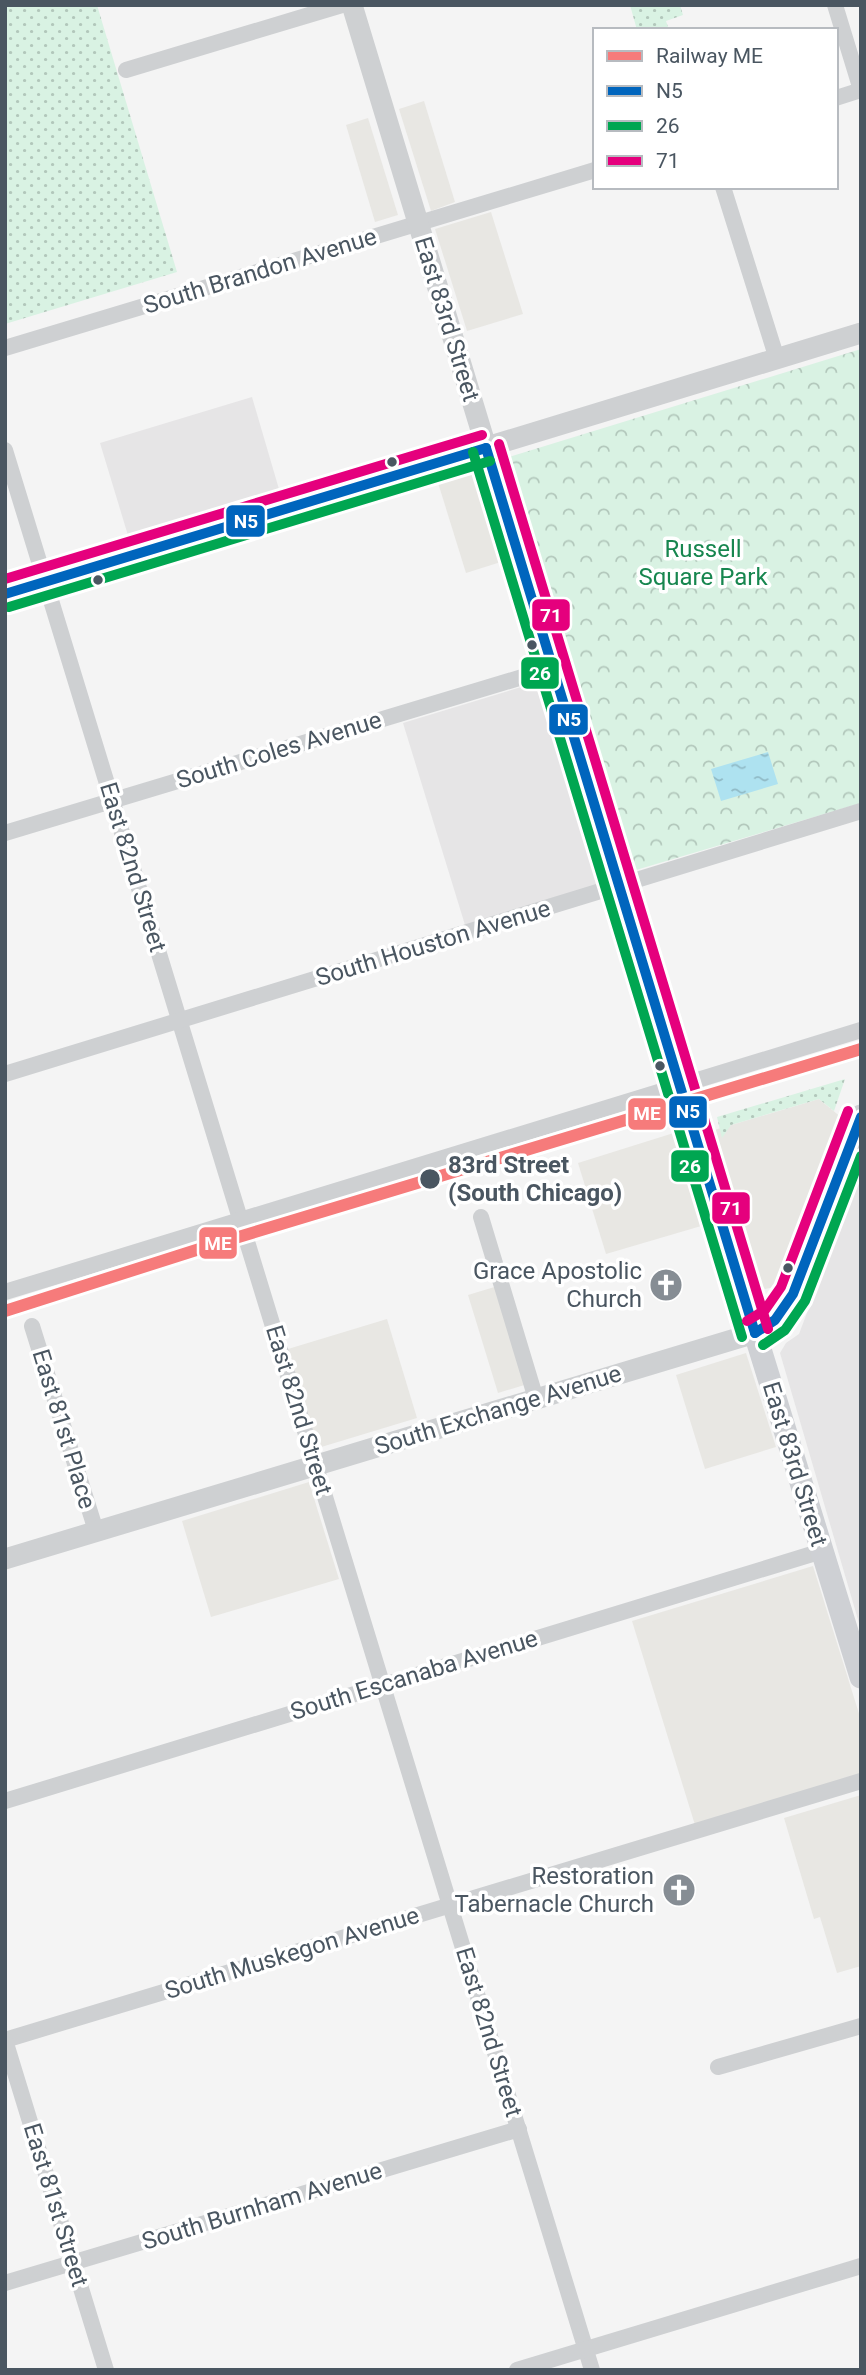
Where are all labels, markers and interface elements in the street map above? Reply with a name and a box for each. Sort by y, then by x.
legend [593,28,838,189]
text: Railway ME [656,44,763,68]
text: N5 [656,79,683,103]
text: 26 [656,114,680,138]
text: 71 [656,149,680,173]
street label: South Brandon Avenue [140,222,380,320]
street label: East 83rd Street [409,233,485,405]
unlabelled marker [385,455,399,469]
line badge: N5 [225,504,266,538]
text: N5 [234,510,258,533]
park label: Russell Square Park [638,535,768,591]
unlabelled marker [91,573,105,587]
line badge: 71 [531,598,571,632]
text: 71 [540,604,562,627]
unlabelled marker [525,638,539,652]
line badge: 26 [520,656,560,690]
text: 26 [529,662,551,685]
line badge: N5 [548,703,589,736]
street label: South Coles Avenue [173,705,385,795]
text: N5 [557,708,581,731]
street label: East 82nd Street [94,779,172,955]
street label: South Houston Avenue [312,894,554,992]
unlabelled marker [653,1059,667,1073]
line badge: N5 [668,1095,708,1129]
line badge: ME [627,1097,667,1131]
text: N5 [676,1100,700,1123]
text: ME [633,1102,661,1125]
line badge: 26 [670,1149,710,1183]
place label: 83rd Street (South Chicago) [448,1151,622,1207]
text: 26 [679,1155,701,1178]
marker: 83rd Street (South Chicago) [418,1167,442,1191]
line badge: 71 [711,1191,751,1225]
text: 71 [720,1197,742,1220]
line badge: ME [198,1226,238,1260]
text: ME [204,1232,232,1255]
place label: Grace Apostolic Church [473,1257,642,1313]
unlabelled marker [781,1261,795,1275]
church icon: Grace Apostolic Church [647,1266,685,1304]
street label: East 82nd Street [260,1322,338,1498]
street label: East 81st Place [26,1346,102,1512]
street label: South Exchange Avenue [371,1359,625,1461]
street label: East 83rd Street [757,1378,833,1550]
street label: South Escanaba Avenue [287,1624,541,1726]
place label: Restoration Tabernacle Church [454,1862,654,1918]
church icon: Restoration Tabernacle Church [660,1871,698,1909]
street label: South Muskegon Avenue [162,1901,422,2005]
street label: East 82nd Street [450,1944,528,2120]
street label: East 81st Street [18,2120,94,2290]
street label: South Burnham Avenue [139,2156,385,2256]

